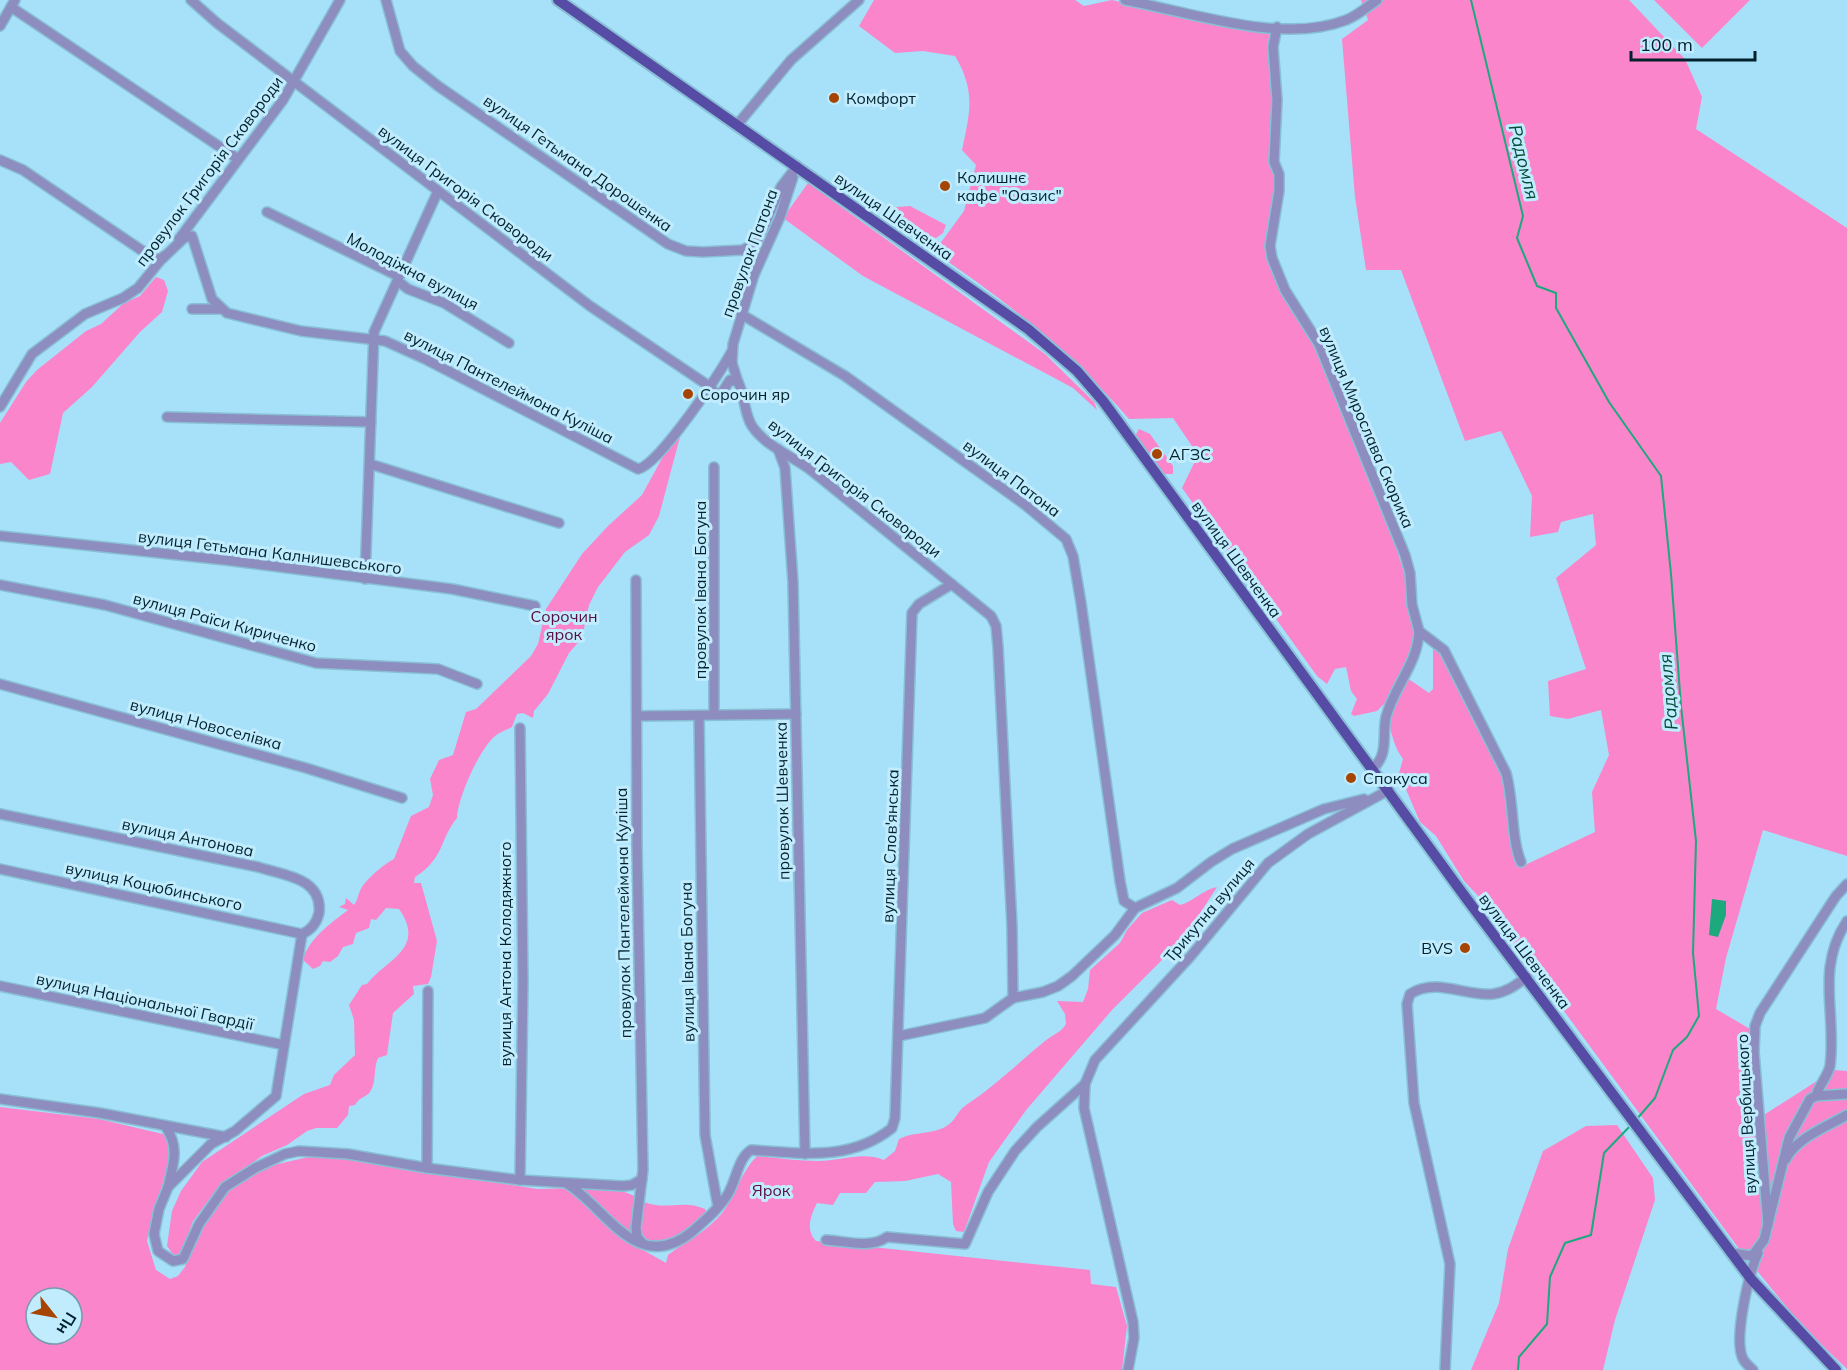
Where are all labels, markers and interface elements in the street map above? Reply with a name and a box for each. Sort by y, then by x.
scale bar [1631,24,1756,62]
text: 100 m [1640,33,1693,56]
street label: провулок Григорія Сковороди [131,72,287,270]
place label: Комфорт [846,88,917,108]
street label: вулиця Гетьмана Дорошенка [480,90,676,236]
marker: Комфорт [827,91,841,105]
street label: вулиця Григорія Сковороди [374,121,558,265]
water label: Радомля [1504,122,1544,202]
place label: Колишнє кафе "Оазис" [957,167,1062,205]
street label: вулиця Шевченка [831,168,957,264]
marker: Колишнє кафе "Оазис" [938,179,952,193]
street label: провулок Патона [717,186,781,320]
street label: Молодіжна вулиця [344,228,482,314]
street label: вулиця Мирослава Скорика [1315,323,1419,531]
street label: вулиця Пантелеймона Куліша [401,324,617,448]
place label: Сорочин яр [700,384,790,404]
marker: Сорочин яр [681,387,695,401]
street label: вулиця Григорія Сковороди [764,414,946,562]
street label: вулиця Патона [959,435,1065,521]
place label: АГЗС [1169,444,1211,464]
marker: АГЗС [1150,447,1164,461]
street label: вулиця Шевченка [1188,497,1286,621]
street label: провулок Івана Богуна [690,501,710,679]
street label: вулиця Гетьмана Калнишевського [137,526,403,578]
street label: вулиця Раїси Кириченко [131,588,319,656]
park label: Сорочин ярок [530,606,598,644]
water label: Радомля [1653,653,1683,731]
street label: вулиця Новоселівка [128,694,284,754]
street label: провулок Шевченка [771,722,793,880]
place label: Спокуса [1363,768,1428,788]
street label: вулиця Слов'янська [877,769,903,923]
marker: Спокуса [1344,771,1358,785]
street label: провулок Пантелеймона Куліша [611,788,635,1038]
street label: вулиця Антонова [120,813,256,861]
street label: вулиця Антона Колодяжного [495,841,515,1067]
street label: Трикутна вулиця [1159,854,1259,966]
street label: вулиця Коцюбинського [64,857,244,915]
street label: вулиця Івана Богуна [676,882,698,1042]
street label: вулиця Шевченка [1475,889,1575,1013]
place label: BVS [1421,938,1453,958]
marker: BVS [1458,941,1472,955]
street label: вулиця Національної Гвардії [34,968,257,1034]
street label: вулиця Вербицького [1732,1034,1760,1194]
park label: Ярок [752,1180,791,1200]
north arrow [24,1286,84,1346]
text: Пн [53,1309,81,1338]

